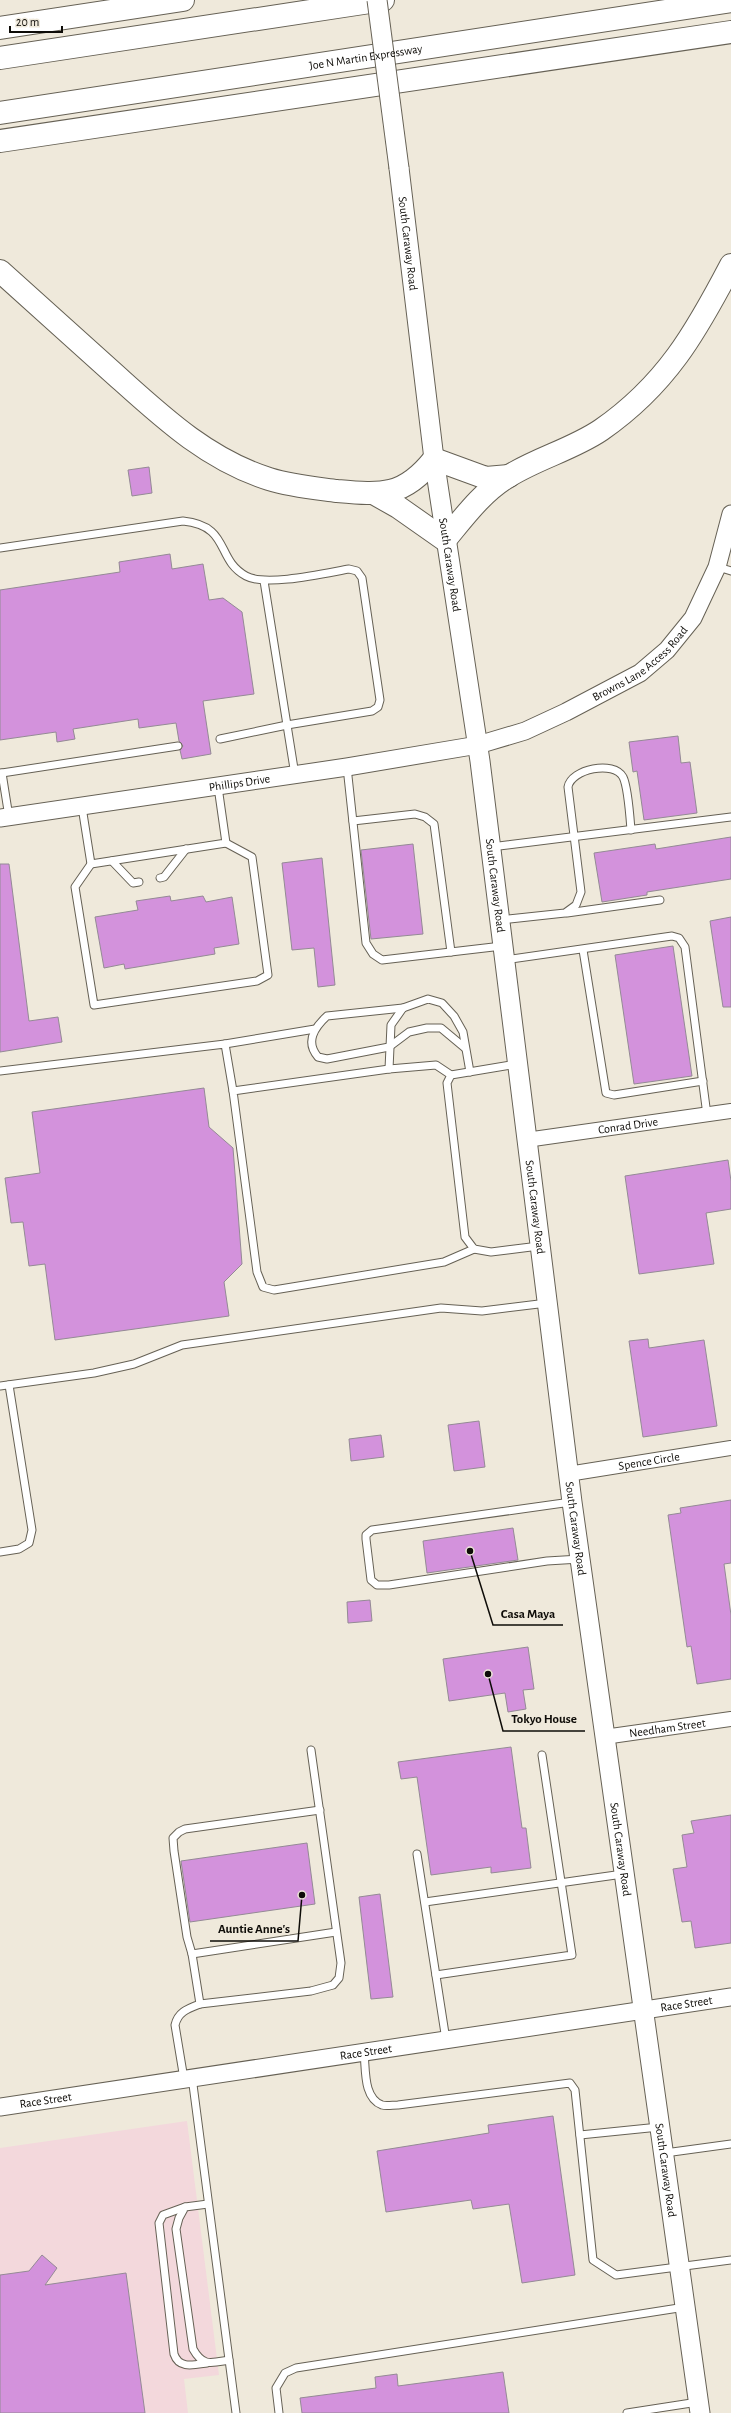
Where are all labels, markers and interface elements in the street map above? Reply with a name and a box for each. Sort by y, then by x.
scale bar [10,8,62,34]
text: 20 m [16,16,39,28]
street label: Joe N Martin Expressway [308,42,423,72]
street label: South Caraway Road [396,196,420,291]
street label: South Caraway Road [437,517,463,612]
street label: Browns Lane Access Road [590,624,690,703]
street label: Phillips Drive [208,772,271,793]
street label: South Caraway Road [484,838,507,933]
street label: Conrad Drive [597,1115,659,1136]
street label: South Caraway Road [524,1159,547,1255]
street label: Spence Circle [617,1450,680,1472]
street label: South Caraway Road [564,1481,588,1576]
callout: Casa Maya [493,1600,563,1625]
text: Casa Maya [501,1608,555,1621]
callout: Tokyo House [503,1706,585,1731]
text: Tokyo House [511,1713,577,1726]
street label: Needham Street [628,1717,706,1739]
street label: South Caraway Road [608,1802,633,1897]
callout: Auntie Anne's [210,1916,298,1941]
text: Auntie Anne's [218,1923,290,1936]
street label: Race Street [659,1994,713,2014]
street label: Race Street [339,2042,393,2062]
street label: Race Street [19,2090,72,2110]
street label: South Caraway Road [653,2122,678,2218]

